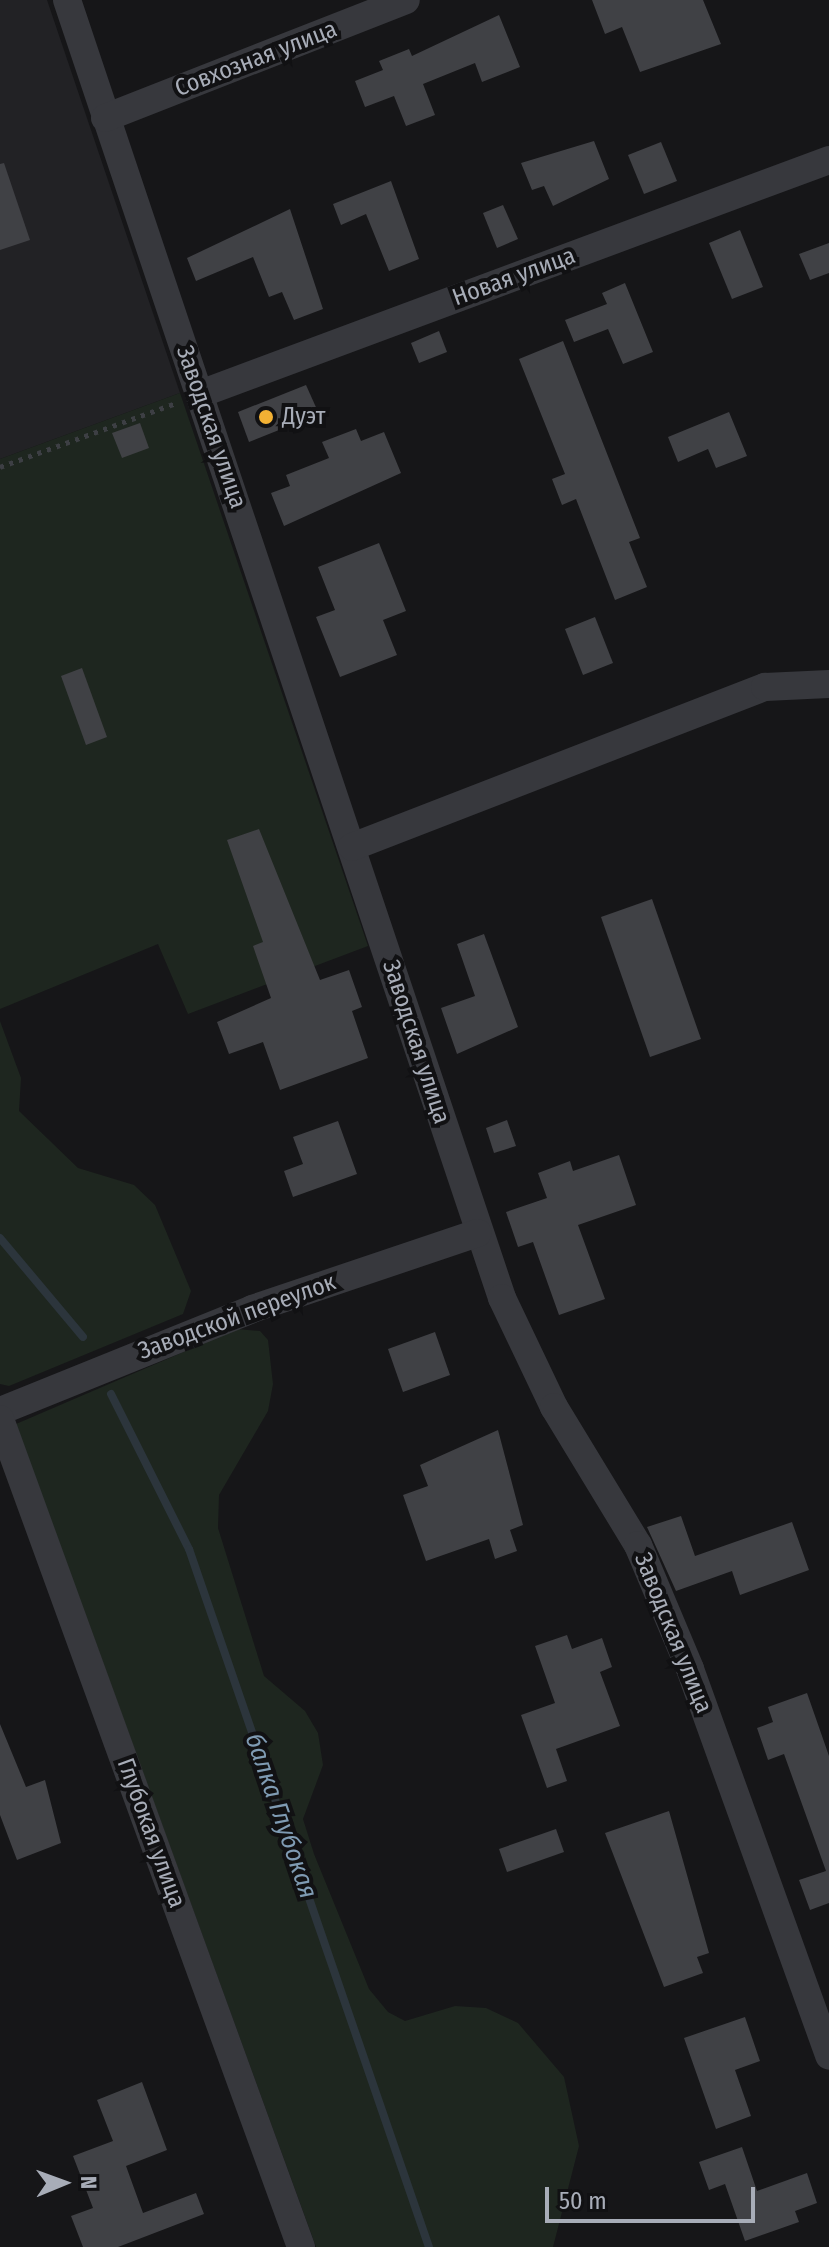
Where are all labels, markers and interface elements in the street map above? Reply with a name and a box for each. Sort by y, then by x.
street label: Совхозная улица [171,15,341,103]
street label: Новая улица [449,242,579,312]
street label: Заводская улица [170,342,252,512]
place label: Дуэт [282,403,325,431]
marker: Дуэт [257,408,275,426]
street label: Заводская улица [376,957,456,1127]
street label: Заводской переулок [134,1268,340,1366]
street label: Заводская улица [628,1549,718,1717]
water label: балка Глубокая [238,1729,324,1903]
street label: Глубокая улица [111,1754,191,1912]
north arrow [24,2143,104,2223]
scale bar [549,2171,759,2221]
text: N [75,2176,102,2189]
text: 50 m [559,2187,607,2215]

